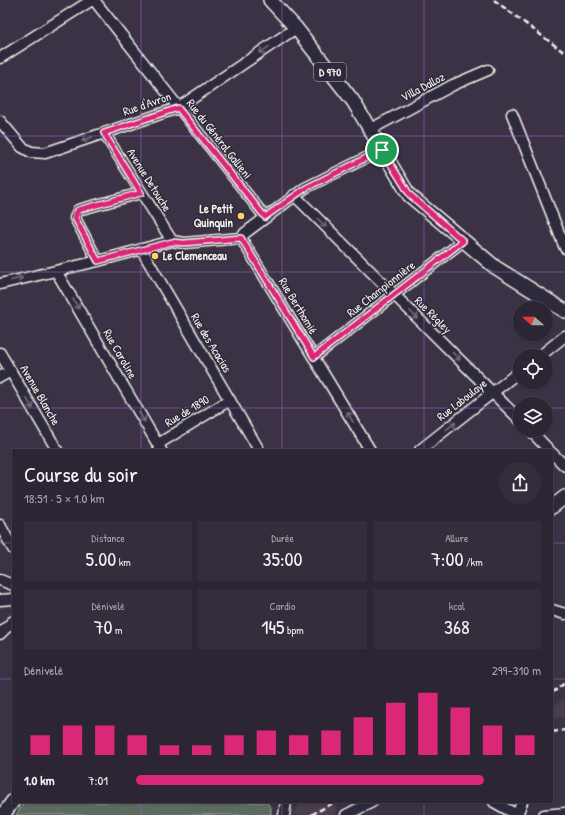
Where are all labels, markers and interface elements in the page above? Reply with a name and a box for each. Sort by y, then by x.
one-way arrow [259,46,270,54]
road number: D 970 [314,63,346,81]
street label: Villa Dalloz [398,68,448,105]
street label: Rue d'Avron [120,87,173,120]
street label: Rue du Général Gallieni [183,95,256,182]
pin [365,133,399,167]
one-way arrow [81,135,93,143]
icon: arrive [371,139,393,161]
street label: Avenue Detouche [123,145,176,215]
place label: Le Petit Quinquin [194,200,234,232]
marker: Le Petit Quinquin [236,211,246,221]
one-way arrow [317,218,327,228]
place label: Le Clemenceau [163,247,227,264]
marker: Le Clemenceau [150,251,160,261]
street label: Rue Championnière [343,256,419,321]
street label: Rue Berthomié [275,274,322,337]
one-way arrow [11,275,24,283]
street label: Rue Régley [411,292,456,337]
one-way arrow [73,298,81,310]
north arrow [513,301,553,341]
map controls [513,301,553,437]
street label: Rue des Acacias [187,310,236,376]
one-way arrow [409,310,419,319]
street label: Rue Caroline [99,326,142,382]
button: locate [513,349,553,389]
one-way arrow [451,351,461,361]
street label: Avenue Blanche [16,361,65,428]
street label: Rue Laboulaye [433,375,490,425]
street label: Rue de 1890 [161,391,212,431]
button: layers [513,397,553,437]
one-way arrow [27,398,35,410]
one-way arrow [138,411,146,423]
one-way arrow [346,412,354,423]
one-way arrow [445,421,456,430]
text: Course du soir [24,459,138,489]
button: share [499,462,541,504]
text: 18:51 · 5 × 1.0 km [24,489,105,507]
text: Distance [91,531,125,545]
text: Durée [271,531,294,545]
text: Allure [445,531,468,545]
text: 5.00 [86,545,116,572]
text: 35:00 [263,545,302,572]
text: 7:00 [431,545,463,572]
text: km [116,555,131,569]
text: /km [463,555,483,569]
text: Dénivelé [92,599,125,613]
text: Cardio [270,599,295,613]
text: kcal [449,599,465,613]
text: 70 [94,613,113,640]
text: 145 [261,613,284,640]
text: 368 [444,613,470,640]
text: m [113,623,123,637]
text: bpm [284,623,304,637]
text: Dénivelé [24,661,63,679]
text: 299–310 m [492,661,541,679]
text: 1.0 km [24,771,55,789]
text: 7:01 [88,771,108,789]

